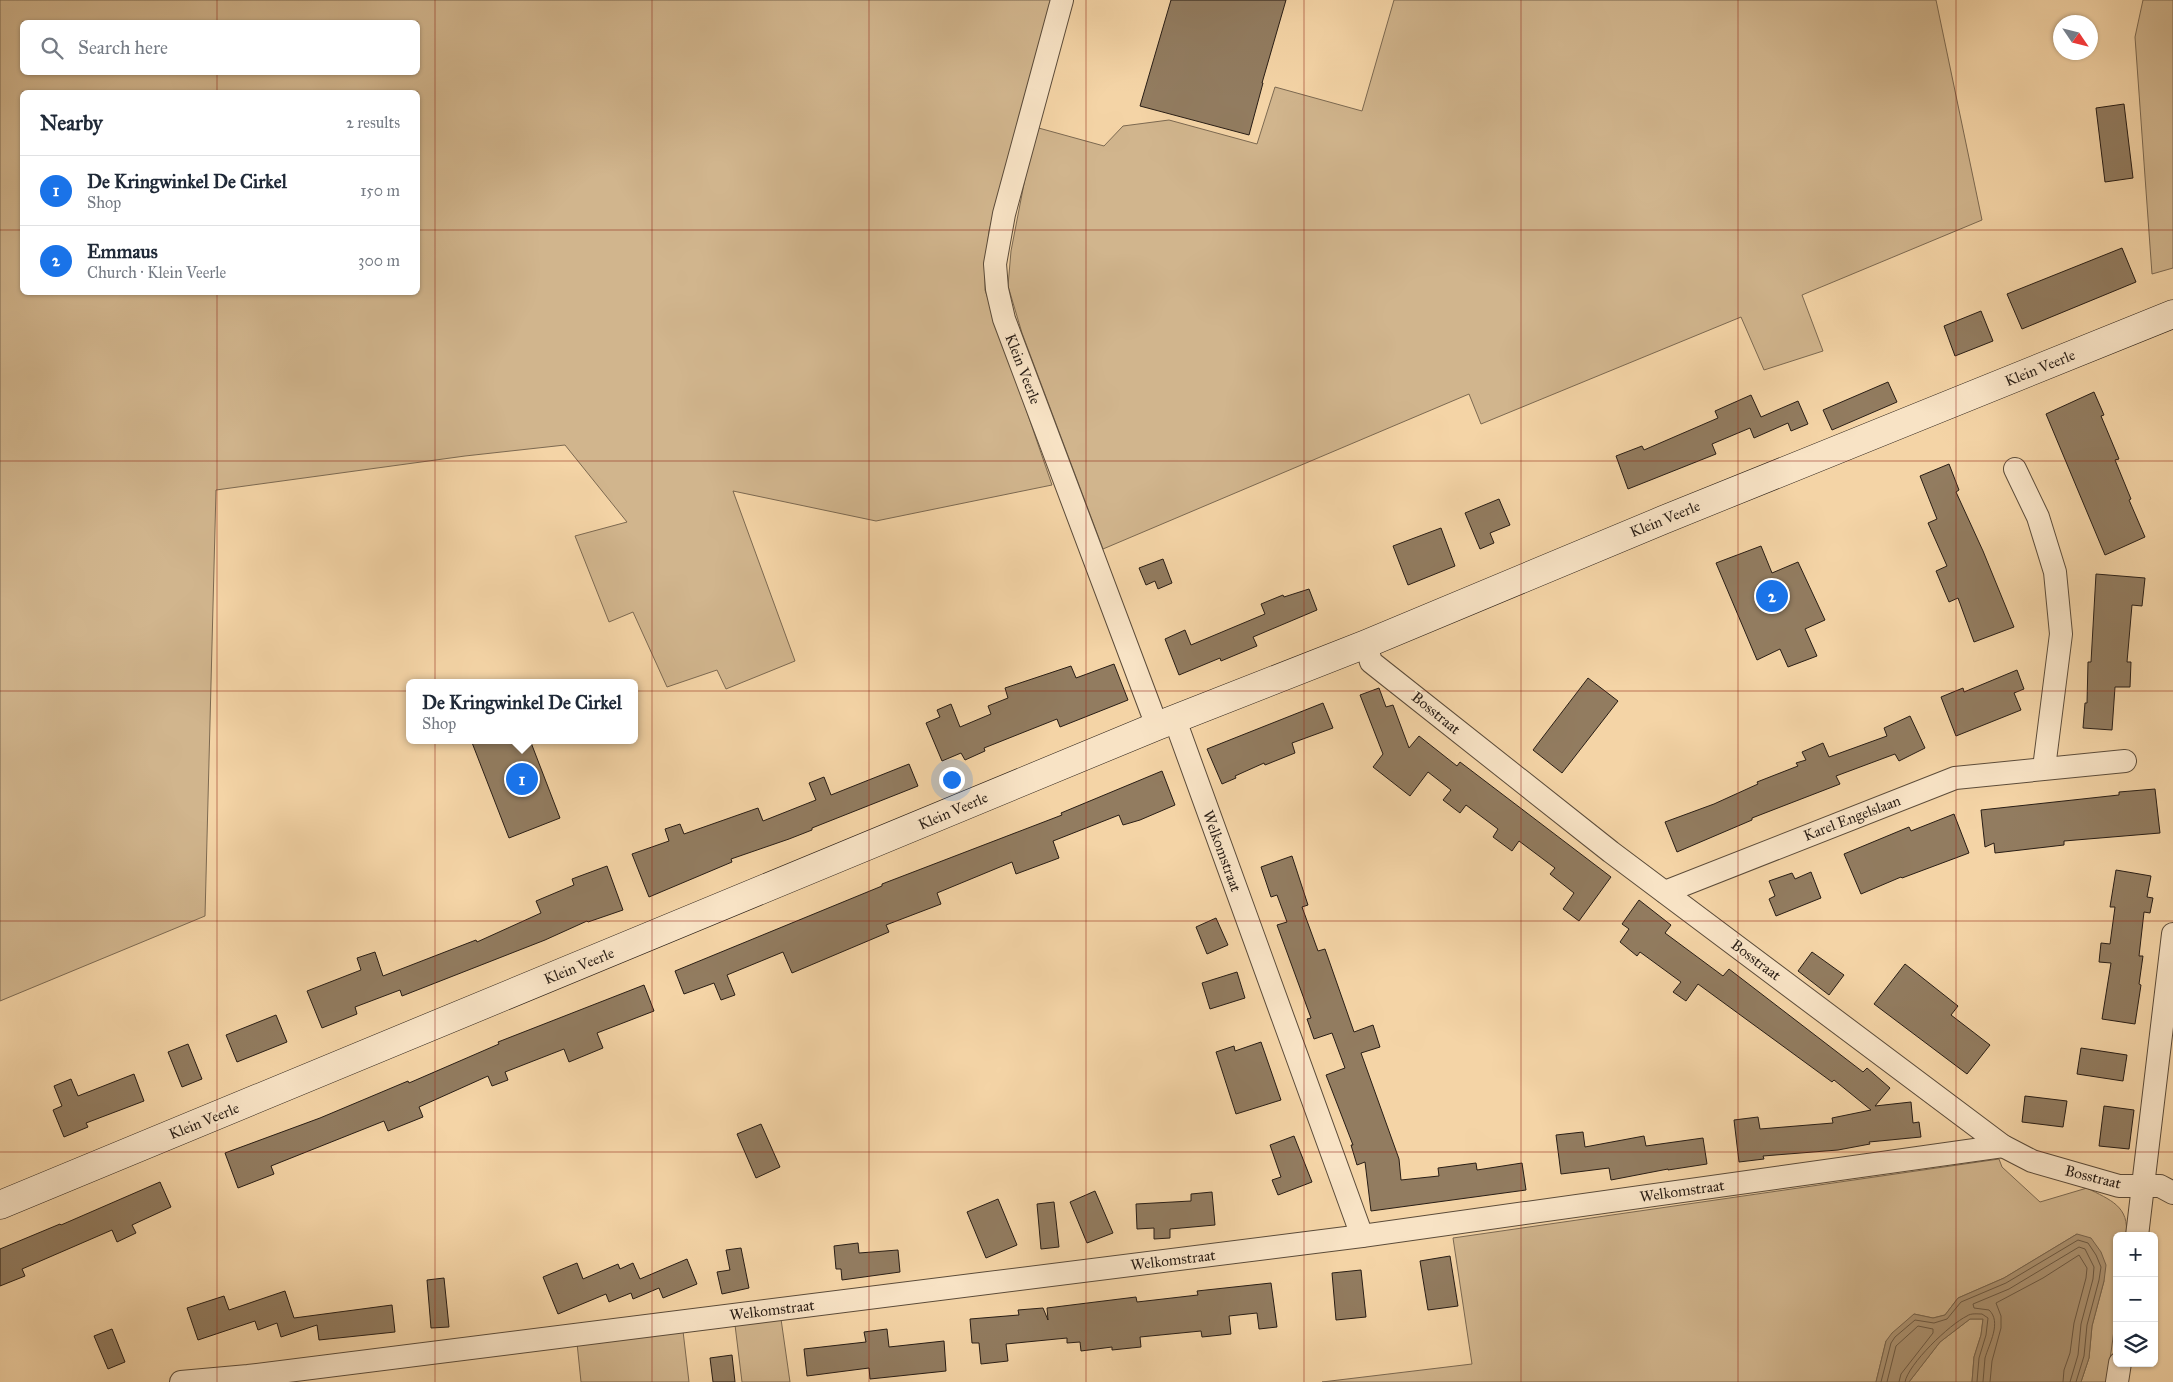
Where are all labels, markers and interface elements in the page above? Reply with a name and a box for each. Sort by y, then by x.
north arrow [2053,15,2098,60]
search box [20,20,420,75]
icon: search [38,34,66,62]
text: Search here [78,36,168,59]
text: Nearby [40,110,103,136]
text: 2 results [346,113,400,132]
text: De Kringwinkel De Cirkel [87,170,287,193]
text: 1 [53,181,59,200]
text: 150 m [360,181,400,200]
text: Shop [87,193,121,212]
text: Emmaus [87,240,158,263]
text: 2 [52,251,60,270]
text: 300 m [358,251,400,270]
text: Church · Klein Veerle [87,263,226,282]
street label: Klein Veerle [1001,331,1045,407]
street label: Klein Veerle [2002,346,2078,390]
street label: Klein Veerle [1627,497,1703,541]
pin: 2 [1756,577,1788,615]
popup [406,679,638,744]
street label: Bosstraat [1408,688,1465,739]
text: De Kringwinkel De Cirkel [422,691,622,714]
text: Shop [422,714,456,733]
pin: 1 [506,760,538,798]
your location [939,767,965,793]
street label: Klein Veerle [915,788,991,834]
street label: Karel Engelslaan [1801,791,1903,845]
street label: Welkomstraat [1199,808,1245,895]
street label: Bosstraat [1728,936,1785,985]
street label: Klein Veerle [541,944,617,988]
street label: Klein Veerle [166,1099,242,1143]
street label: Bosstraat [2063,1161,2124,1193]
street label: Welkomstraat [1638,1176,1726,1206]
map controls [2113,1232,2158,1367]
button: + [2113,1232,2158,1277]
street label: Welkomstraat [1130,1246,1217,1274]
button: − [2113,1277,2158,1322]
street label: Welkomstraat [729,1296,816,1324]
button: layers [2113,1322,2158,1367]

